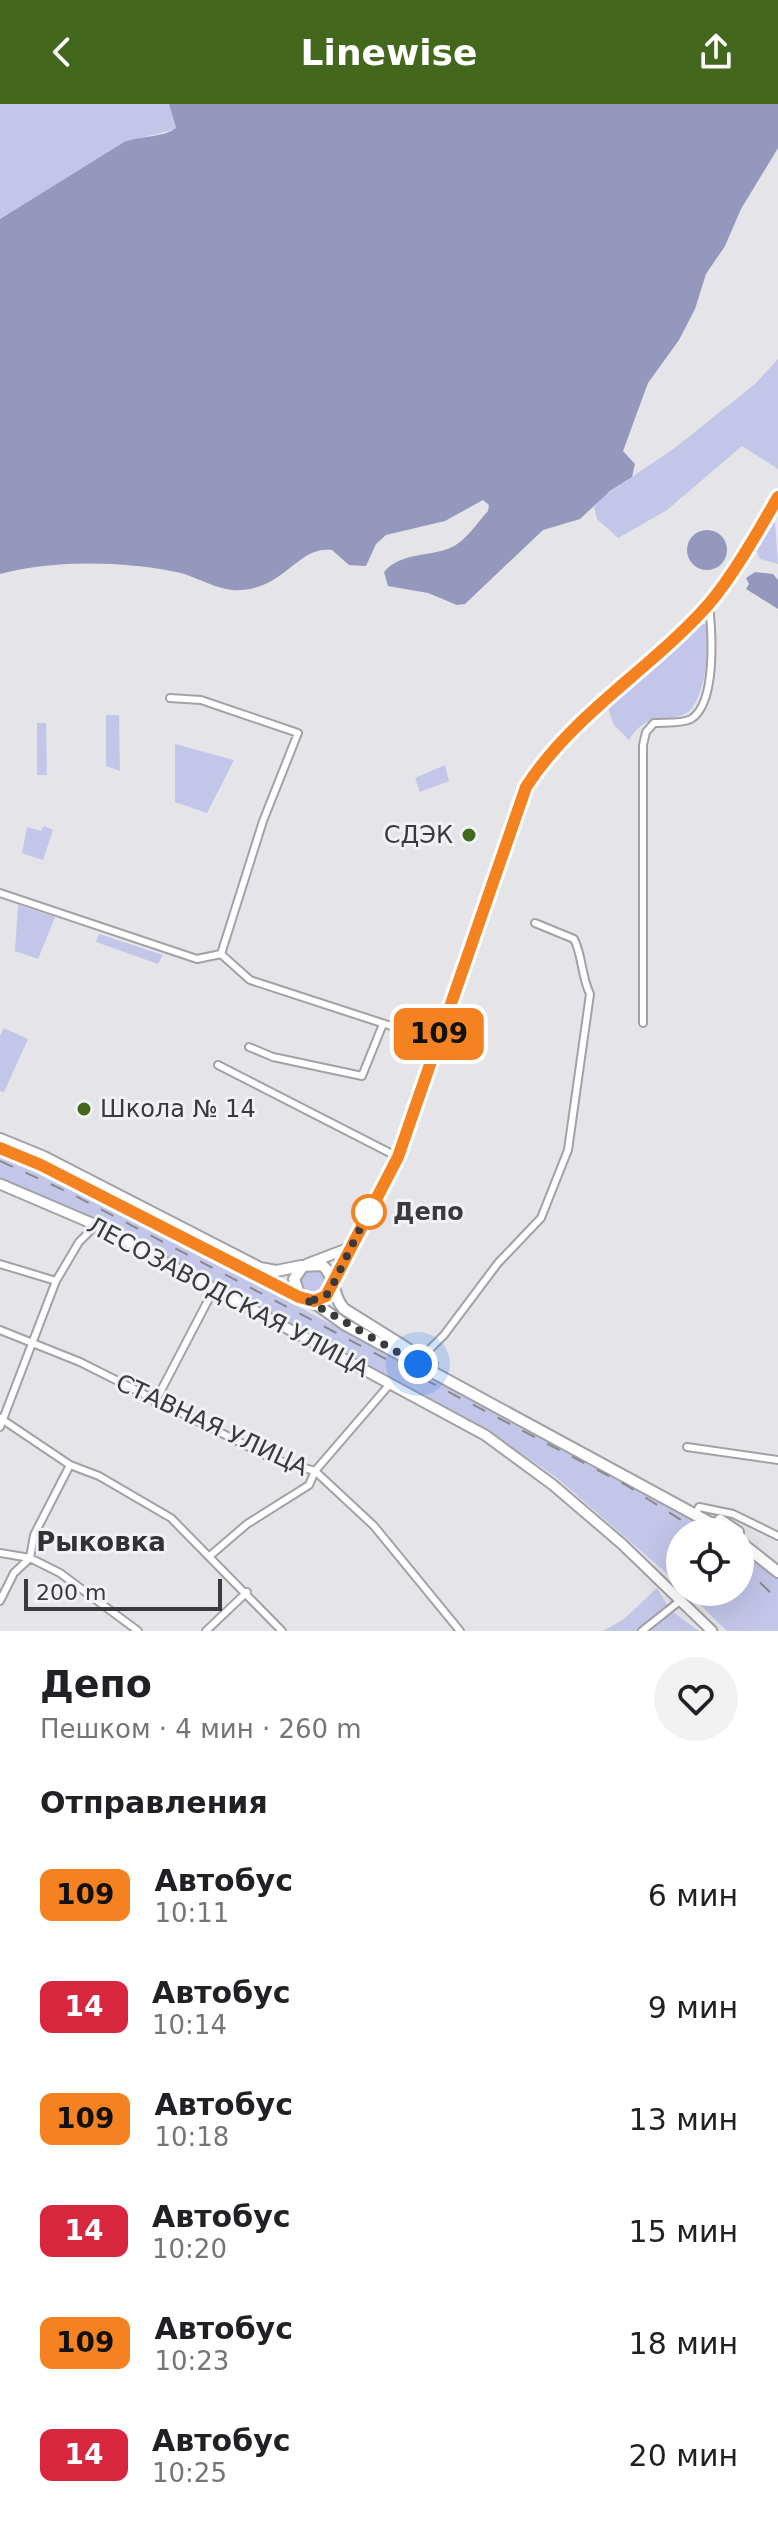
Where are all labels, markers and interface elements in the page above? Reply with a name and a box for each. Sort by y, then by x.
icon: back [40,30,84,74]
icon: share [694,30,738,74]
text: Linewise [301,32,477,73]
place label: СДЭК [384,821,453,849]
marker: СДЭК [460,826,478,844]
line badge: 109 [393,1008,485,1060]
text: 109 [410,1017,468,1050]
place label: Школа № 14 [100,1095,256,1123]
marker: Школа № 14 [75,1100,93,1118]
marker: Депо [352,1195,386,1229]
place label: Депо [393,1198,464,1226]
street label: ЛЕСОЗАВОДСКАЯ УЛИЦА [82,1211,374,1384]
your location [398,1344,438,1384]
street label: СТАВНАЯ УЛИЦА [111,1368,313,1482]
map controls [666,1518,754,1606]
button: locate [666,1518,754,1606]
district label: Рыковка [36,1527,166,1557]
scale bar [24,1575,222,1611]
text: 200 m [36,1580,106,1605]
button: heart [654,1657,738,1741]
text: Депо [40,1662,152,1706]
text: Пешком · 4 мин · 260 m [40,1714,362,1744]
text: Отправления [40,1785,268,1820]
text: Автобус [154,1863,293,1898]
text: 109 [56,1878,114,1911]
text: 6 мин [648,1878,738,1913]
text: 10:11 [154,1898,229,1928]
text: Автобус [152,1975,291,2010]
text: 14 [65,1990,103,2023]
text: 9 мин [648,1990,738,2025]
text: 10:14 [152,2010,227,2040]
text: Автобус [154,2087,293,2122]
text: 109 [56,2102,114,2135]
text: 13 мин [629,2102,738,2137]
text: 10:18 [154,2122,229,2152]
text: Автобус [152,2199,291,2234]
text: 14 [65,2214,103,2247]
text: 15 мин [629,2214,738,2249]
text: 10:20 [152,2234,227,2264]
text: Автобус [154,2311,293,2346]
text: 109 [56,2326,114,2359]
text: 18 мин [629,2326,738,2361]
text: 10:23 [154,2346,229,2376]
text: Автобус [152,2423,291,2458]
text: 14 [65,2438,103,2471]
text: 20 мин [629,2438,738,2473]
text: 10:25 [152,2458,227,2488]

